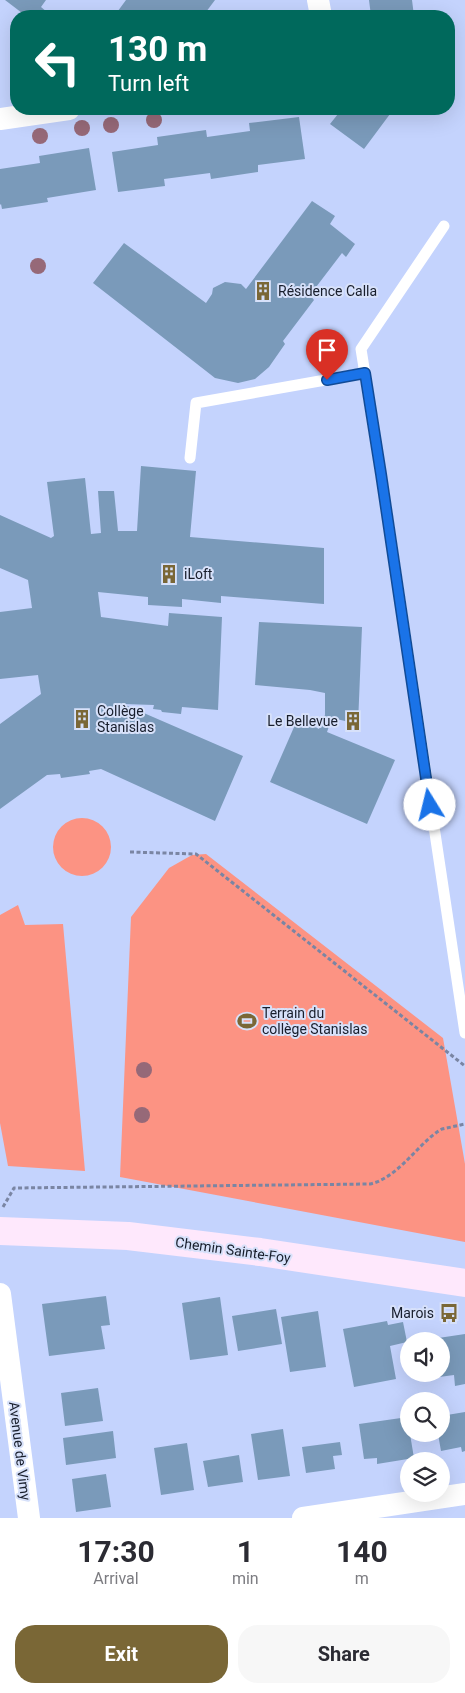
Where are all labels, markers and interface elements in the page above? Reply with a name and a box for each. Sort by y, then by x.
text: 130 m [108,29,207,70]
icon: left [25,30,90,95]
text: Turn left [108,71,189,96]
building icon: Résidence Calla [252,280,274,302]
place label: Résidence Calla [278,283,377,299]
pin [306,329,348,380]
icon: arrive [313,336,341,364]
building icon: iLoft [158,563,180,585]
place label: iLoft [184,566,213,582]
place label: Collège Stanislas [97,703,154,735]
building icon: Collège Stanislas [71,708,93,730]
building icon: Le Bellevue [342,710,364,732]
place label: Le Bellevue [267,713,338,729]
position arrow [403,778,455,830]
place label: Terrain du collège Stanislas [262,1005,367,1037]
sports icon: Terrain du collège Stanislas [236,1010,258,1032]
street label: Chemin Sainte-Foy [174,1234,292,1266]
bus stop icon: Marois [438,1302,460,1324]
place label: Marois [391,1305,434,1321]
map controls [400,1332,450,1502]
button: sound [400,1332,450,1382]
button: search [400,1392,450,1442]
street label: Avenue de Vimy [6,1401,34,1502]
button: layers [400,1452,450,1502]
text: 17:30 [77,1534,155,1569]
text: 1 [237,1534,254,1569]
text: 140 [336,1534,388,1569]
text: Arrival [93,1569,139,1588]
text: min [232,1569,259,1588]
text: m [355,1569,369,1588]
button: Exit [15,1625,228,1683]
button: Share [238,1625,450,1683]

